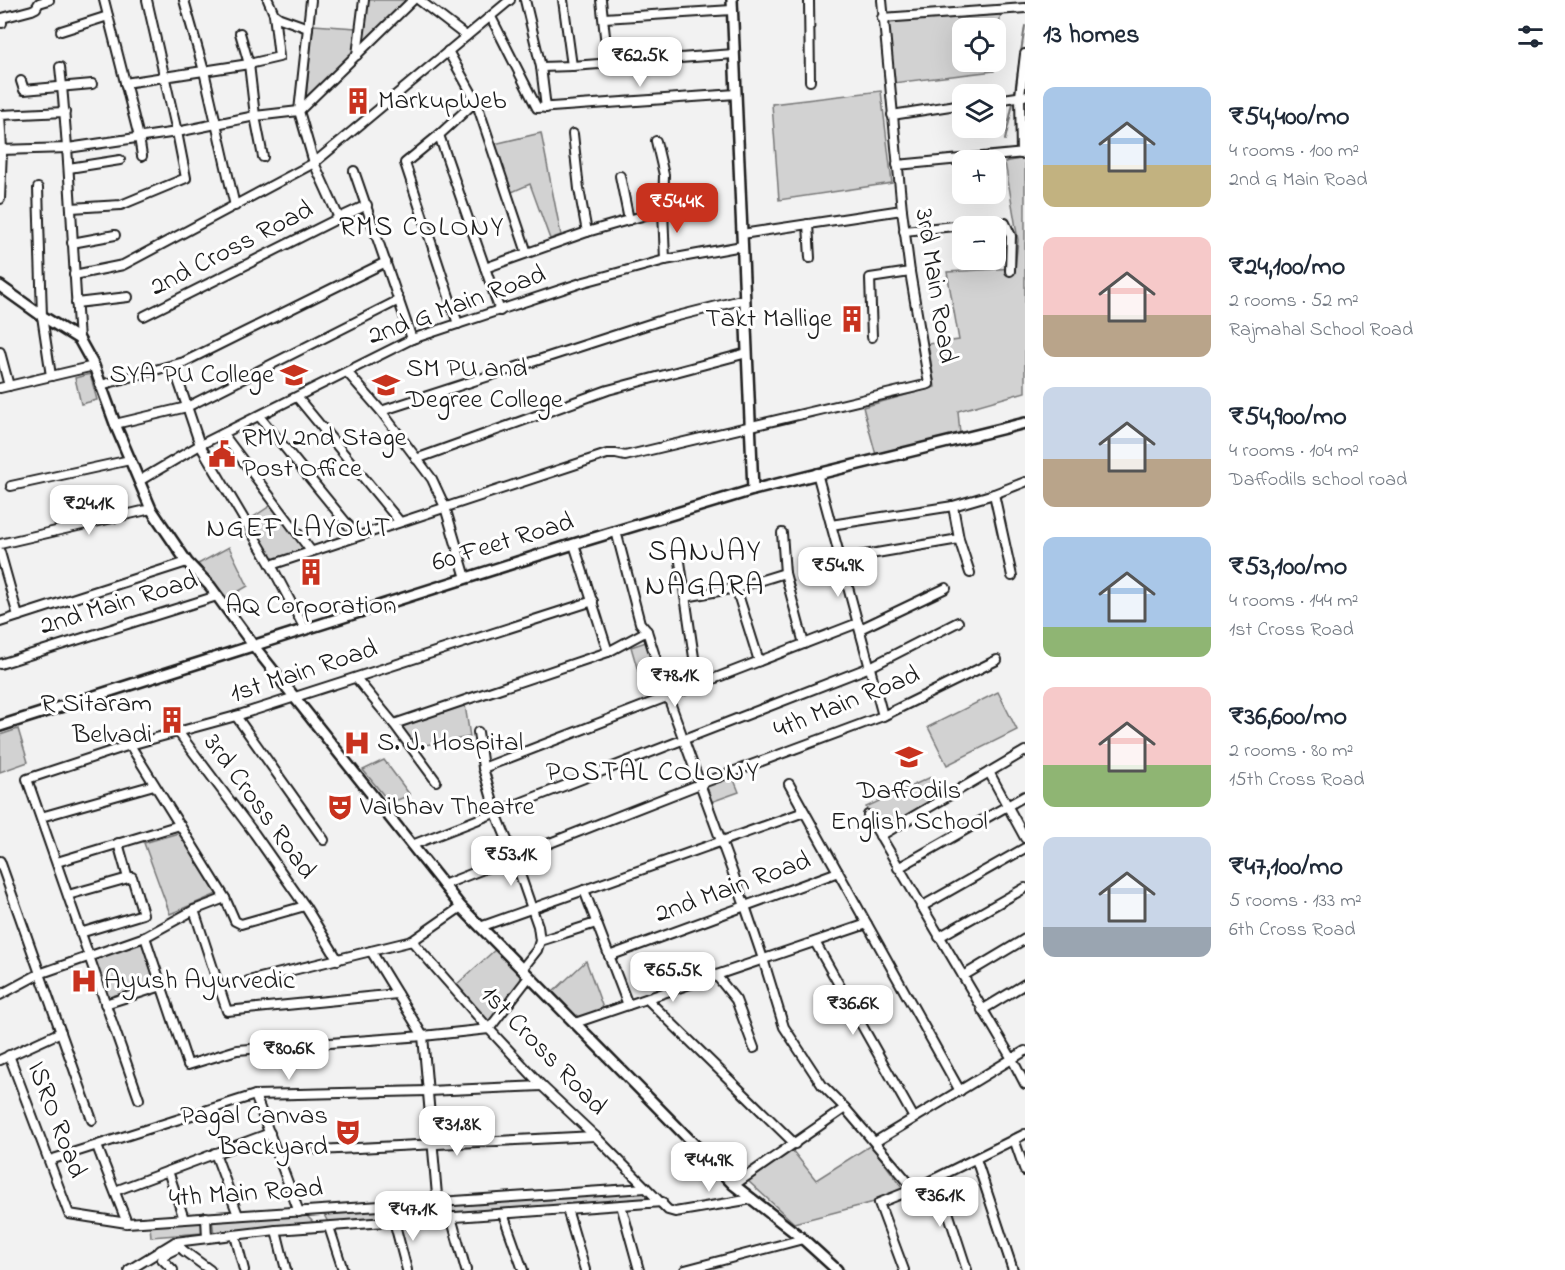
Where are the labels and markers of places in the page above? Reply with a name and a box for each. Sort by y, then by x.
pin: ₹62.5K [591,37,689,88]
place label: MarkupWeb [378,82,507,121]
building icon: MarkupWeb [343,86,373,116]
pin: ₹54.4K [628,183,726,234]
place label: Takt Mallige [705,300,833,339]
building icon: Takt Mallige [837,304,867,334]
place label: SM PU and Degree College [405,350,564,420]
place label: SYA PU College [110,356,275,395]
school or university icon: SYA PU College [279,360,309,390]
school or university icon: SM PU and Degree College [371,370,401,400]
place label: RMV 2nd Stage Post Office [242,419,408,489]
public building icon: RMV 2nd Stage Post Office [207,439,237,469]
pin: ₹24.1K [40,485,138,536]
pin: ₹54.9K [789,547,887,598]
building icon: AQ Corporation [296,557,326,587]
place label: AQ Corporation [226,587,396,626]
pin: ₹78.1K [626,657,724,708]
place label: R Sitaram Belvadi [41,685,152,755]
building icon: R Sitaram Belvadi [157,705,187,735]
place label: S. J. Hospital [377,724,523,763]
hospital icon: S. J. Hospital [342,728,372,758]
school or university icon: Daffodils English School [894,742,924,772]
place label: Daffodils English School [830,772,988,842]
place label: Vaibhav Theatre [359,788,536,827]
theatre icon: Vaibhav Theatre [325,792,355,822]
pin: ₹53.1K [462,836,560,887]
pin: ₹65.5K [624,952,722,1003]
place label: Ayush Ayurvedic [104,962,295,1001]
hospital icon: Ayush Ayurvedic [69,966,99,996]
pin: ₹36.6K [804,985,902,1036]
pin: ₹80.6K [240,1030,338,1081]
place label: Pagal Canvas Backyard [180,1097,328,1167]
pin: ₹31.8K [408,1106,506,1157]
theatre icon: Pagal Canvas Backyard [333,1117,363,1147]
pin: ₹44.9K [660,1142,758,1193]
pin: ₹36.1K [891,1177,989,1228]
pin: ₹47.1K [364,1191,462,1242]

